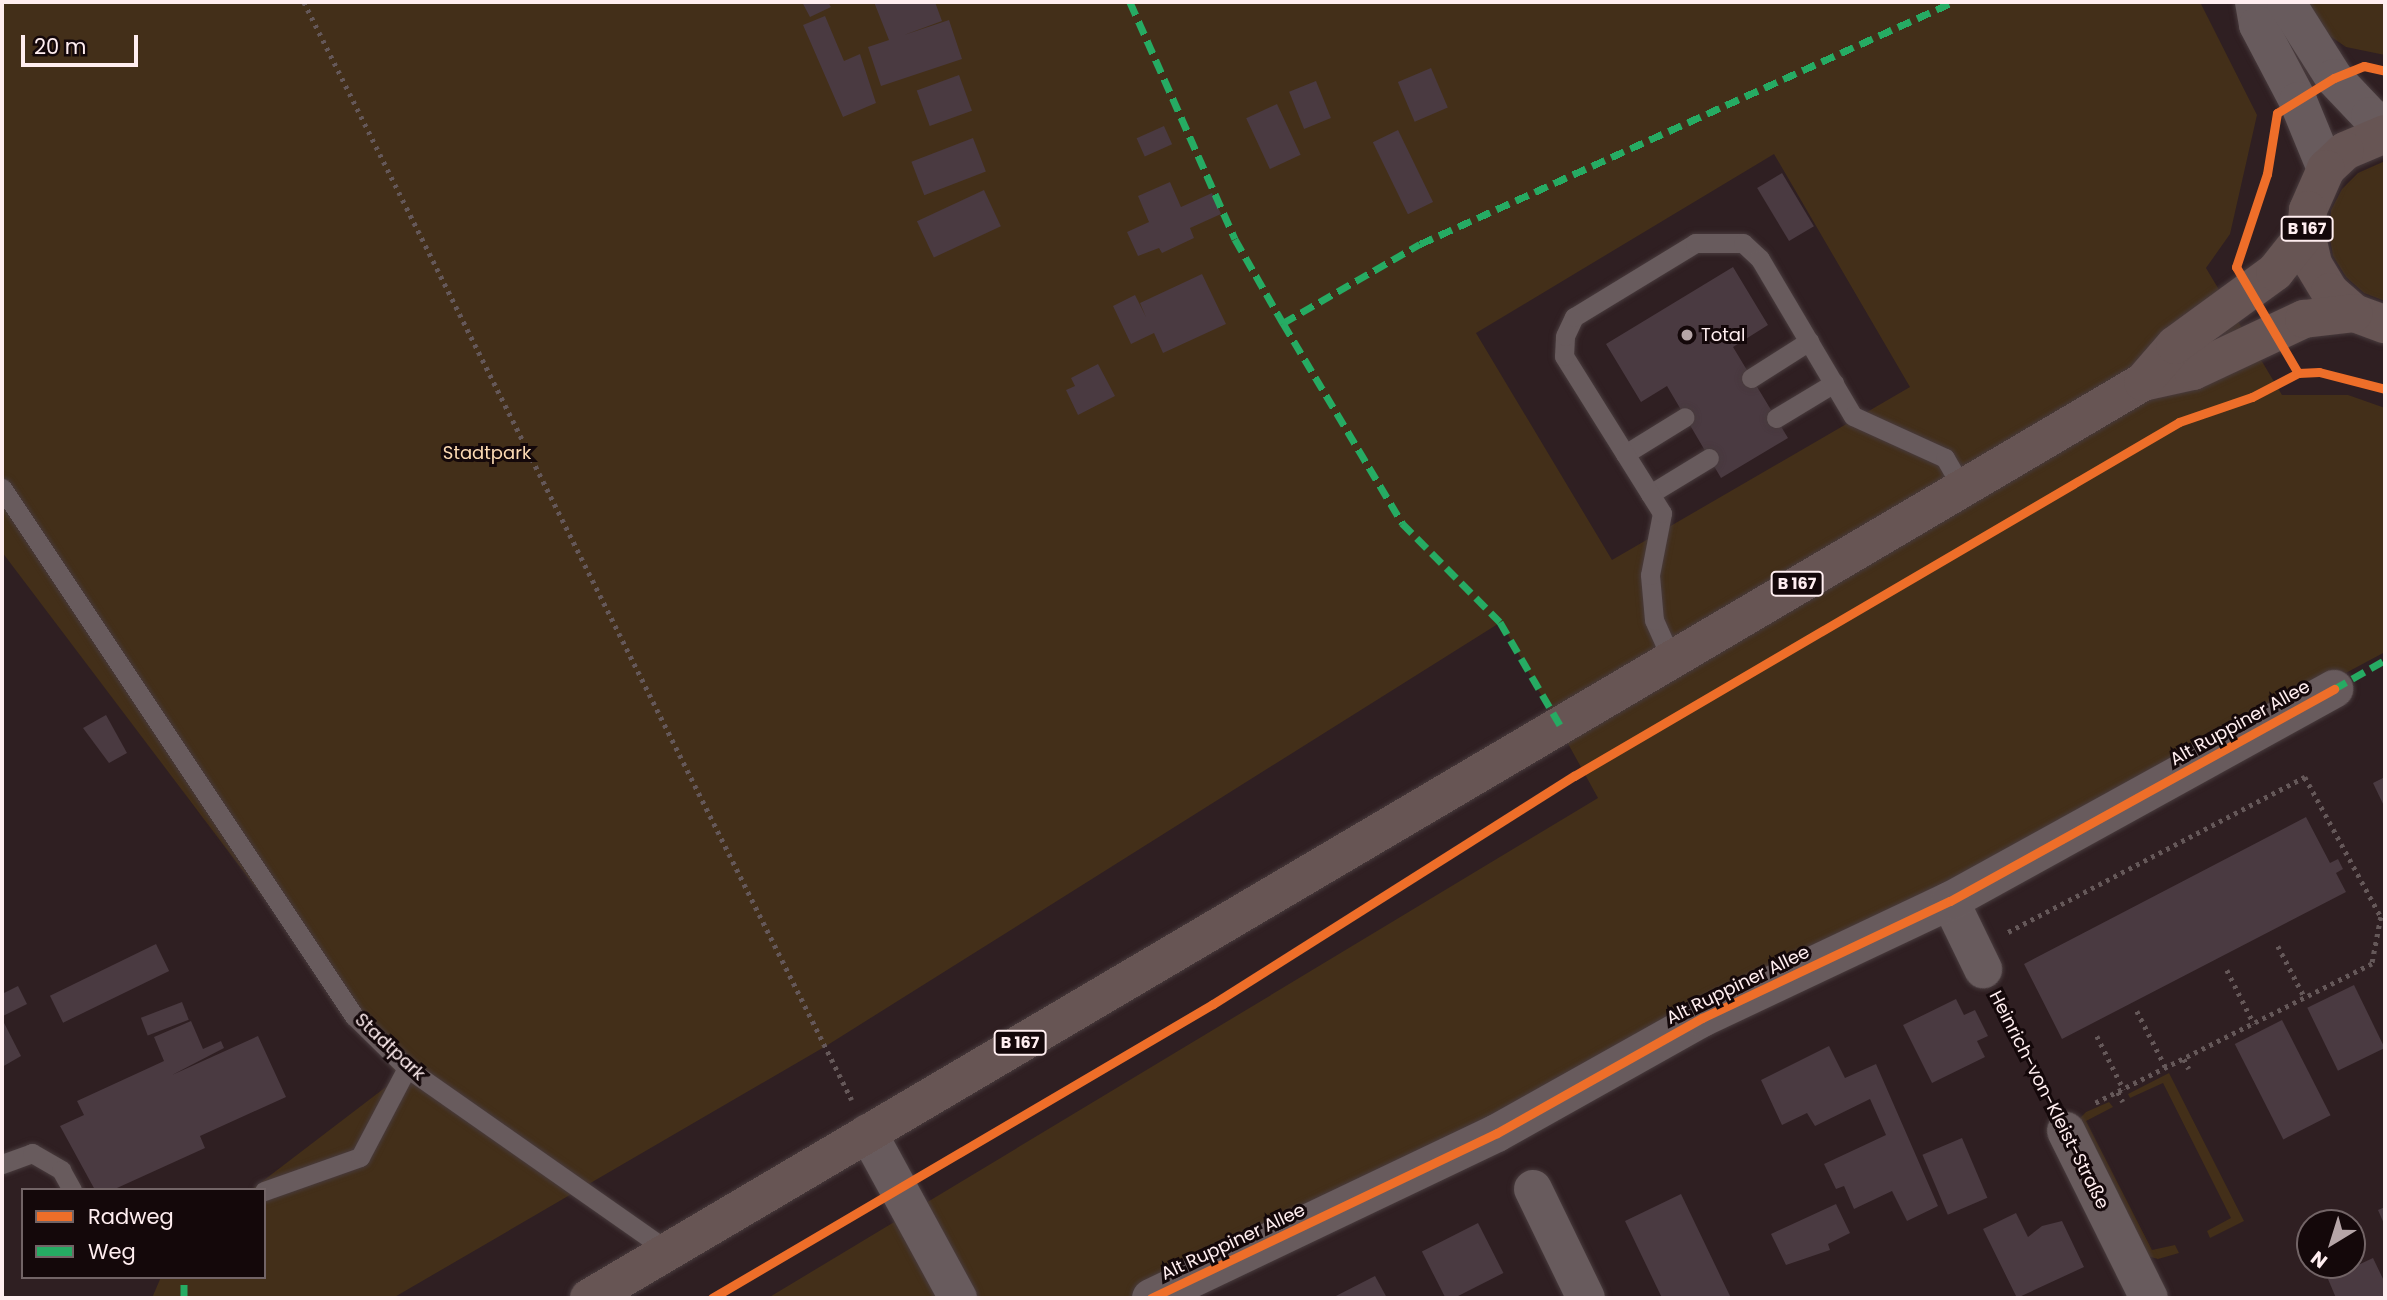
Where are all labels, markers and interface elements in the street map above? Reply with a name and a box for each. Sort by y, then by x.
scale bar [24,21,142,65]
text: 20 m [34,32,87,61]
road number: B 167 [2279,216,2335,242]
place label: Total [1701,324,1745,346]
marker: Total [1679,327,1695,343]
park label: Stadtpark [443,442,531,464]
road number: B 167 [1769,572,1825,596]
street label: Alt Ruppiner Allee [2166,676,2314,770]
street label: Alt Ruppiner Allee [1663,941,1813,1029]
street label: Heinrich-von-Kleist-Straße [1984,987,2114,1213]
street label: Stadtpark [350,1009,430,1085]
road number: B 167 [992,1030,1048,1056]
legend [21,1188,266,1279]
street label: Alt Ruppiner Allee [1157,1199,1309,1285]
text: Radweg [88,1202,174,1231]
north arrow [2296,1209,2366,1279]
text: Weg [88,1237,136,1266]
text: N [2305,1244,2333,1274]

